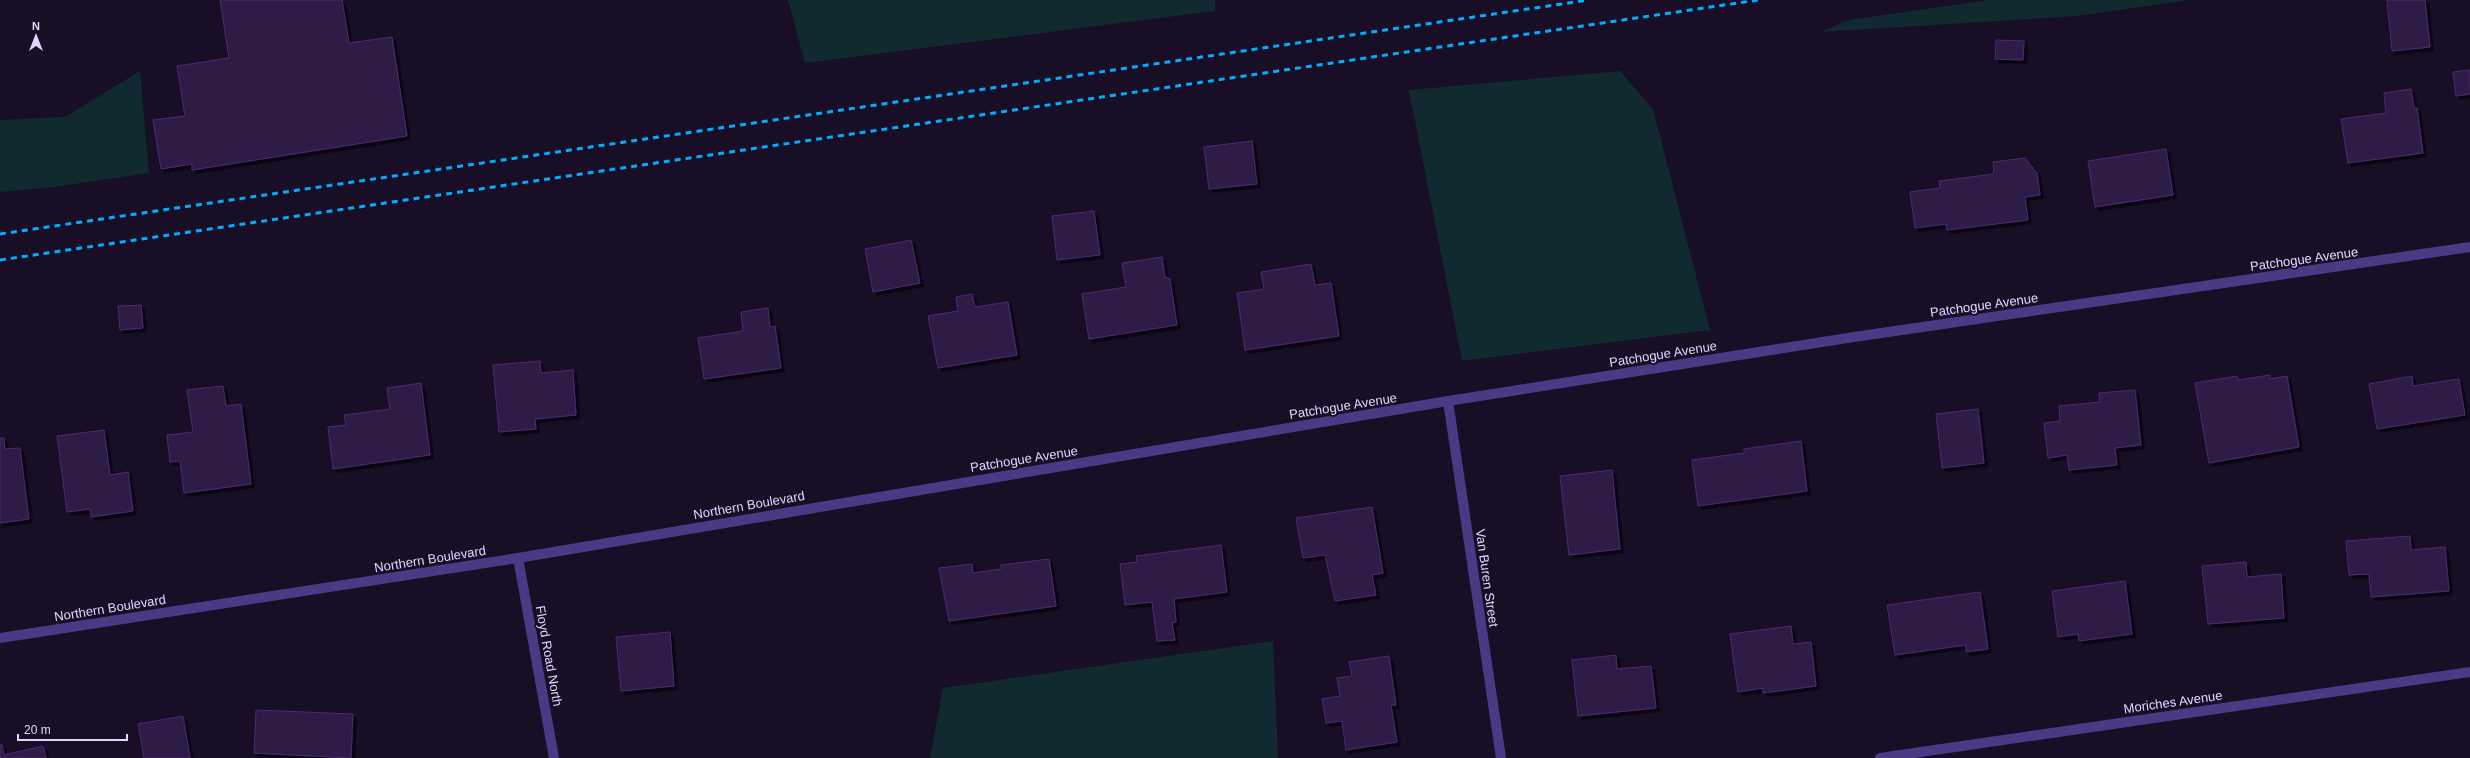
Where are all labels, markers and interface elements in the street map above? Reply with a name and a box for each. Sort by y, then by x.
north arrow [16,16,56,56]
text: N [32,20,40,32]
street label: Patchogue Avenue [2249,244,2359,274]
street label: Patchogue Avenue [1929,290,2039,320]
street label: Patchogue Avenue [1608,338,1718,370]
street label: Patchogue Avenue [1288,390,1398,422]
street label: Patchogue Avenue [969,443,1079,475]
street label: Northern Boulevard [692,488,806,522]
street label: Van Buren Street [1473,528,1501,628]
street label: Northern Boulevard [373,543,487,575]
street label: Northern Boulevard [53,592,167,624]
street label: Floyd Road North [533,605,565,707]
street label: Moriches Avenue [2123,688,2223,716]
scale bar [18,716,127,742]
text: 20 m [24,723,51,737]

